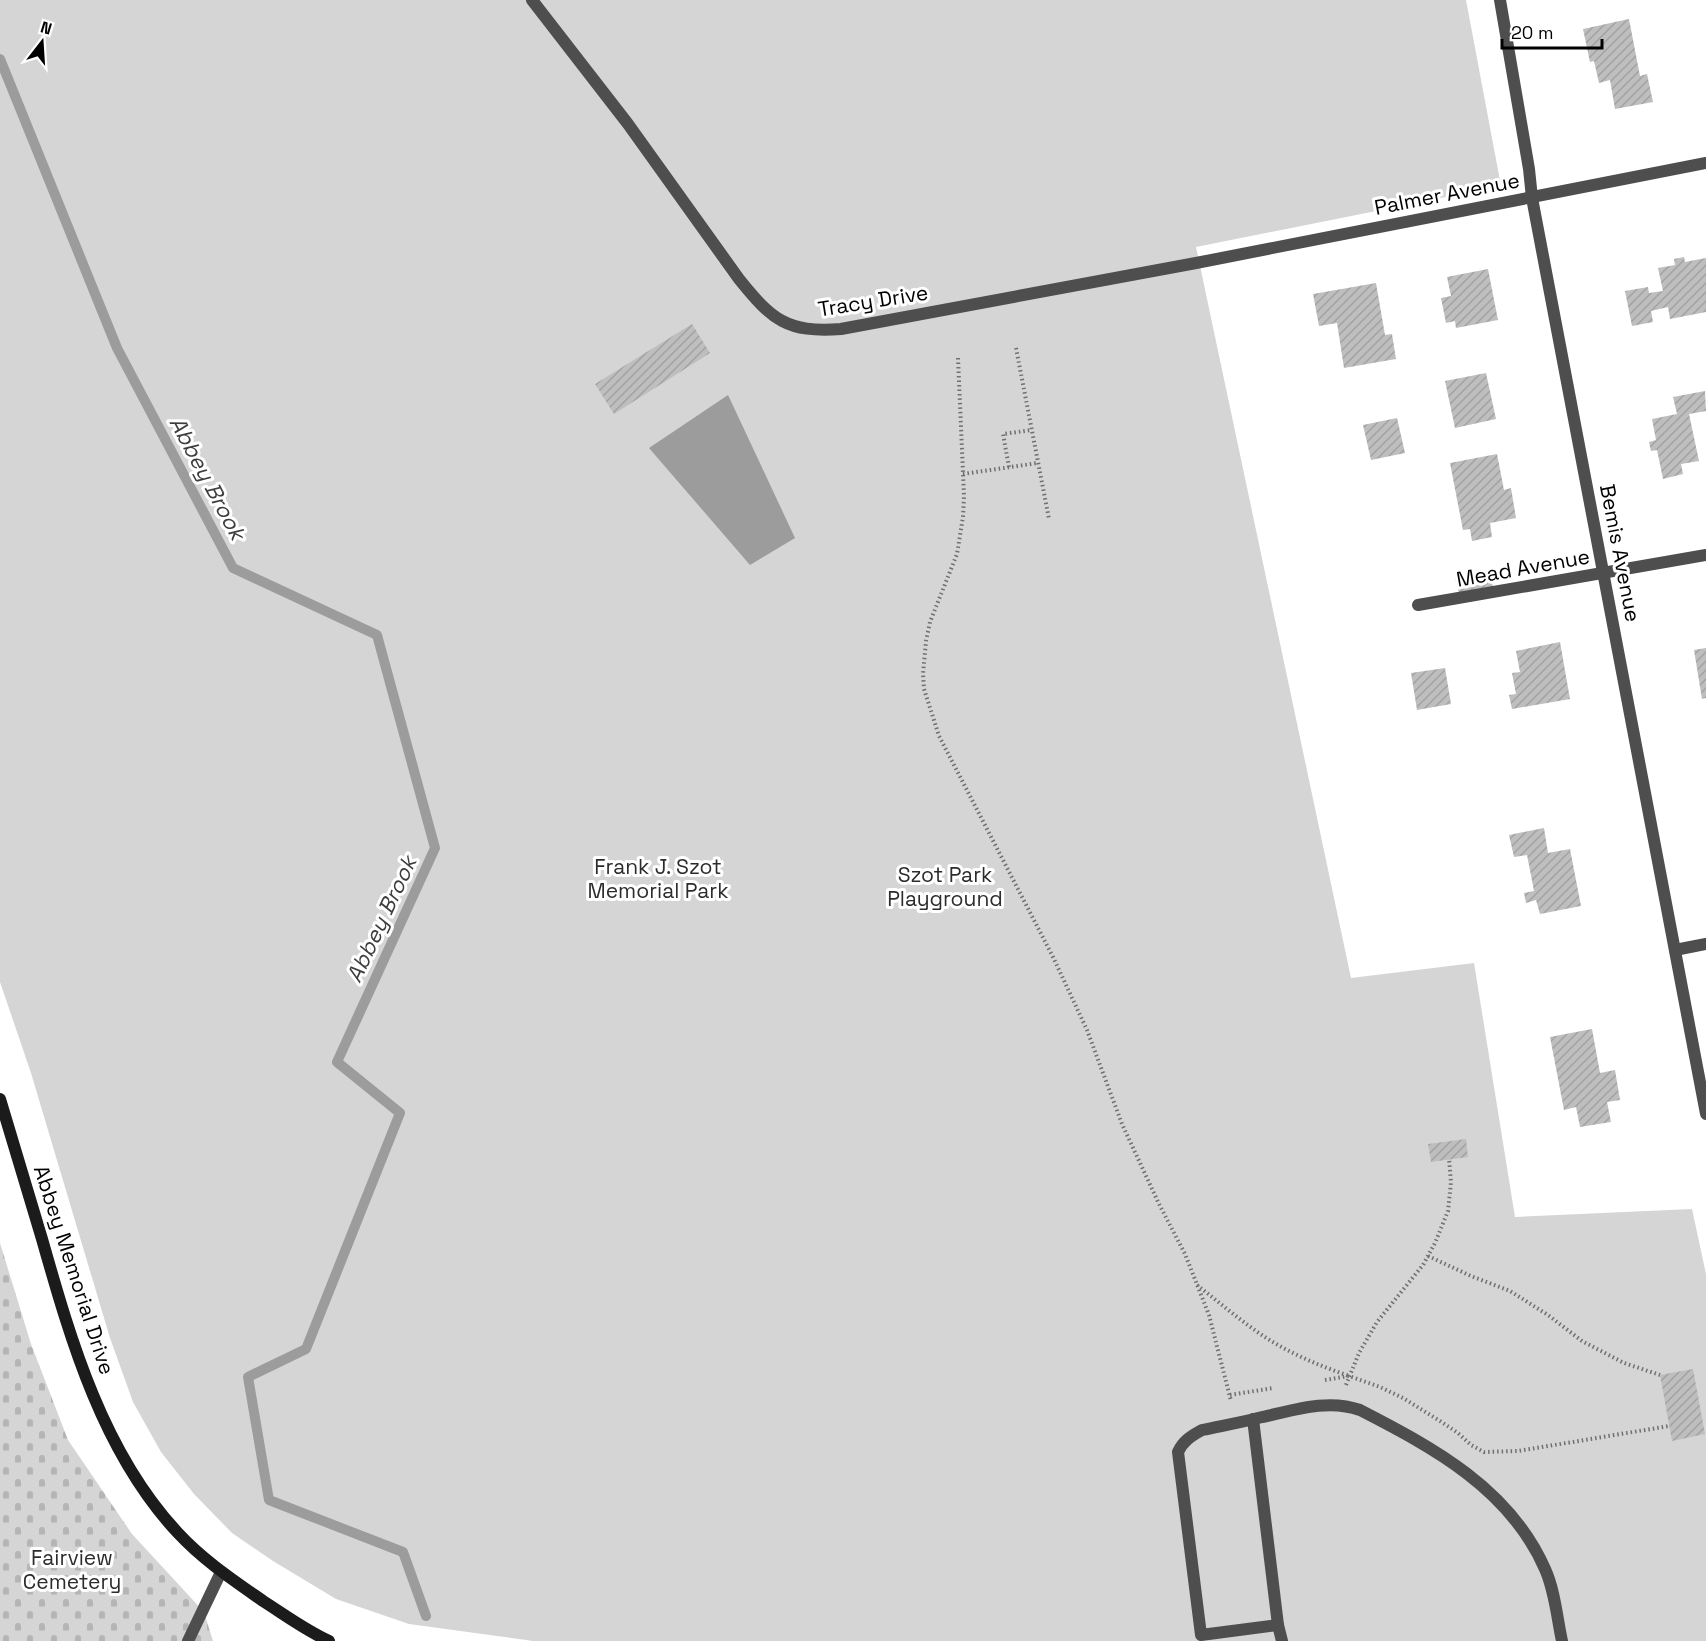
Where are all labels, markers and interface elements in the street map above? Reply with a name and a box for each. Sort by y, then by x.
north arrow [12,12,72,72]
scale bar [1502,12,1602,50]
text: N [38,17,54,40]
text: 20 m [1511,21,1554,44]
street label: Palmer Avenue [1372,166,1522,221]
street label: Tracy Drive [816,278,930,323]
water label: Abbey Brook [164,411,253,546]
street label: Bemis Avenue [1594,482,1647,624]
street label: Mead Avenue [1454,542,1592,593]
water label: Abbey Brook [340,850,423,986]
park label: Frank J. Szot Memorial Park [588,853,729,904]
park label: Szot Park Playground [887,861,1003,912]
street label: Abbey Memorial Drive [28,1162,121,1378]
park label: Fairview Cemetery [23,1544,121,1595]

